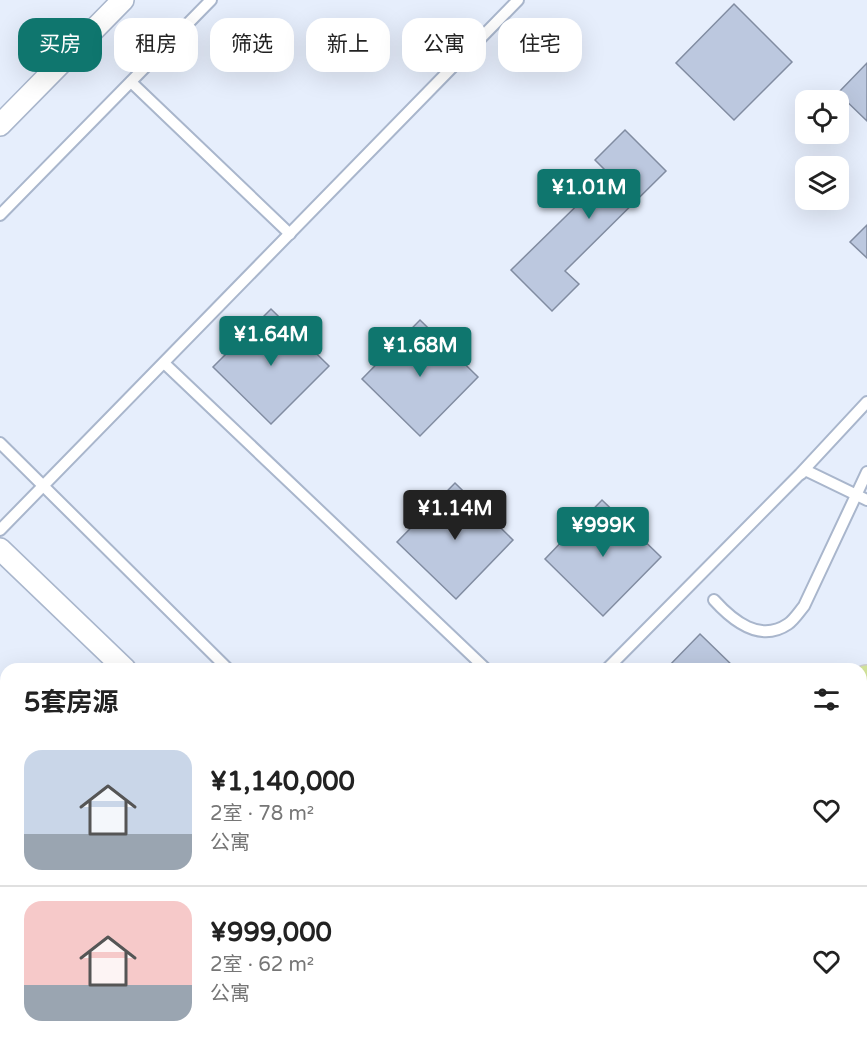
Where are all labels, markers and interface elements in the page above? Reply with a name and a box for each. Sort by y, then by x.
chip: 买房 [18,18,102,72]
chip: 租房 [114,18,198,72]
chip: 筛选 [210,18,294,72]
chip: 新上 [306,18,390,72]
chip: 公寓 [402,18,486,72]
chip: 住宅 [498,18,582,72]
map controls [795,90,849,210]
button: locate [795,90,849,144]
button: layers [795,156,849,210]
pin: ¥1.01M [540,169,638,220]
text: ¥1.01M [551,176,627,200]
pin: ¥1.64M [222,316,320,367]
text: ¥1.64M [233,323,309,347]
pin: ¥1.68M [371,327,469,378]
text: ¥1.68M [382,334,458,358]
pin: ¥1.14M [406,490,504,541]
text: ¥1.14M [417,497,493,521]
pin: ¥999K [561,507,645,558]
text: ¥999K [571,514,635,538]
icon: filters [810,683,843,716]
text: 5套房源 [24,687,118,718]
text: ¥1,140,000 [210,766,355,797]
icon: home [72,774,144,846]
icon: heart [810,794,843,827]
text: 2室 · 78 m² [210,802,314,826]
text: 公寓 [210,831,250,855]
text: ¥999,000 [210,917,332,948]
icon: home [72,925,144,997]
icon: heart [810,945,843,978]
text: 2室 · 62 m² [210,953,314,977]
text: 公寓 [210,982,250,1006]

